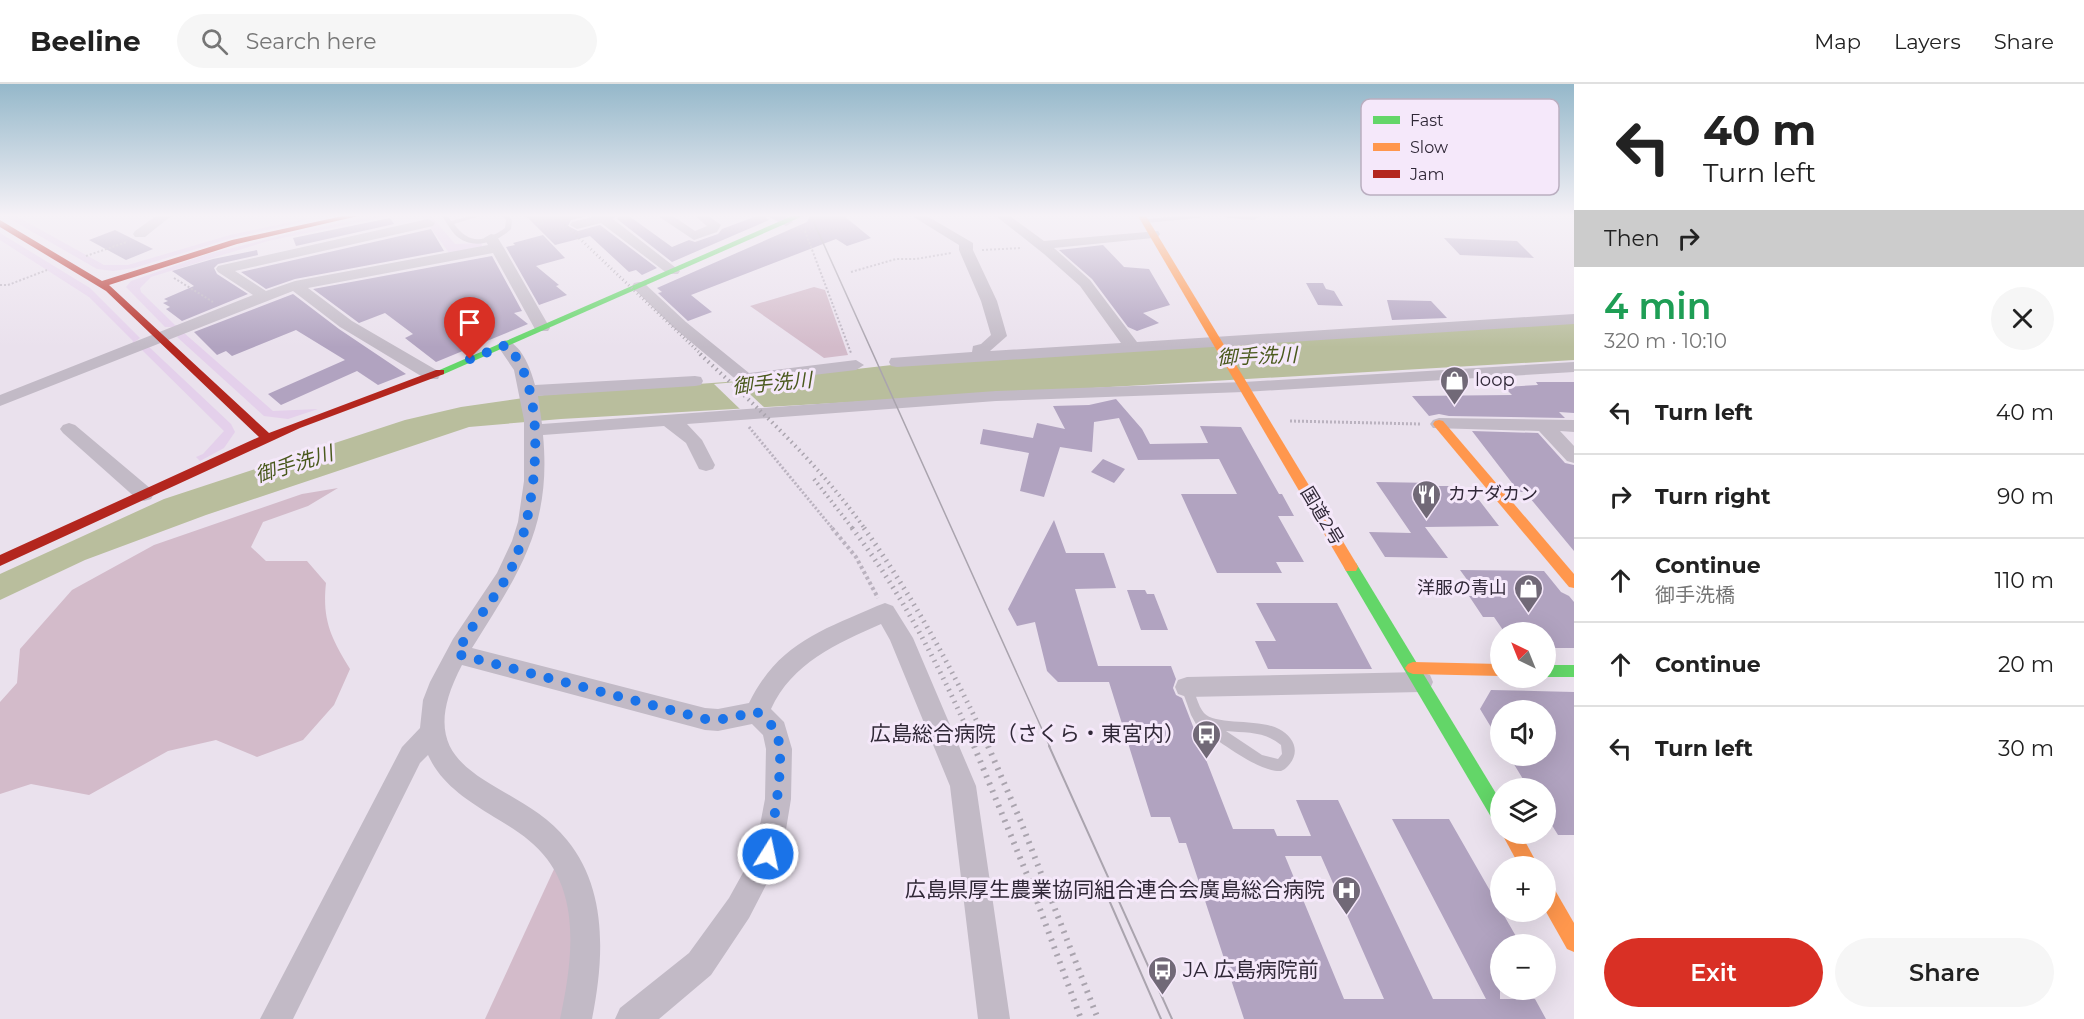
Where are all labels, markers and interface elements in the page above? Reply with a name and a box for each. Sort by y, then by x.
search box [177,14,597,68]
text: Beeline [30,24,141,58]
icon: search [198,25,231,58]
text: Search here [246,28,377,55]
text: Map [1814,29,1861,54]
text: Layers [1894,29,1961,54]
text: Share [1994,29,2054,54]
legend [1361,99,1559,195]
text: 40 m [1703,104,1816,156]
icon: left [1604,108,1682,186]
text: Fast [1410,111,1444,130]
text: Slow [1410,138,1448,157]
text: Turn left [1703,156,1816,189]
text: Jam [1409,165,1444,184]
icon: right [1672,222,1705,255]
text: Then [1604,225,1660,252]
text: 4 min [1604,284,1711,328]
button: close [1991,287,2054,350]
pin [444,297,495,359]
icon: arrive [453,306,486,339]
text: 320 m · 10:10 [1604,329,1727,353]
water label: 御手洗川 [1217,343,1299,369]
shop icon: loop [1438,364,1470,406]
water label: 御手洗川 [731,367,815,398]
place label: loop [1475,369,1515,391]
icon: left [1604,396,1637,429]
text: Turn left [1655,399,1753,426]
text: 40 m [1996,399,2054,426]
water label: 御手洗川 [252,440,338,487]
restaurant icon: カナダカン [1411,478,1443,520]
icon: right [1604,480,1637,513]
street label: 国道2号 [1296,483,1348,549]
place label: カナダカン [1448,483,1538,505]
text: Turn right [1655,483,1770,510]
text: 90 m [1997,483,2054,510]
text: Continue [1655,552,1761,579]
icon: ahead [1604,564,1637,597]
text: 110 m [1994,567,2054,594]
shop icon: 洋服の青山 [1512,572,1544,614]
place label: 洋服の青山 [1417,577,1507,599]
text: 御手洗橋 [1655,583,1735,607]
north arrow [1490,622,1556,688]
map controls [1490,622,1556,1000]
icon: ahead [1604,648,1637,681]
text: Continue [1655,651,1761,678]
text: 20 m [1998,651,2054,678]
button: sound [1490,700,1556,766]
bus stop icon: 広島総合病院（さくら・東宮内） [1190,718,1222,760]
place label: 広島総合病院（さくら・東宮内） [870,721,1185,746]
icon: left [1604,732,1637,765]
text: Turn left [1655,735,1753,762]
text: 30 m [1998,735,2054,762]
button: layers [1490,778,1556,844]
position arrow [736,822,800,886]
button: + [1490,856,1556,922]
hospital icon: 広島県厚生農業協同組合連合会廣島総合病院 [1330,874,1362,916]
place label: 広島県厚生農業協同組合連合会廣島総合病院 [905,877,1325,902]
button: − [1490,934,1556,1000]
button: Exit [1604,938,1823,1007]
button: Share [1835,938,2054,1007]
bus stop icon: JA 広島病院前 [1146,954,1178,996]
place label: JA 広島病院前 [1182,957,1319,982]

